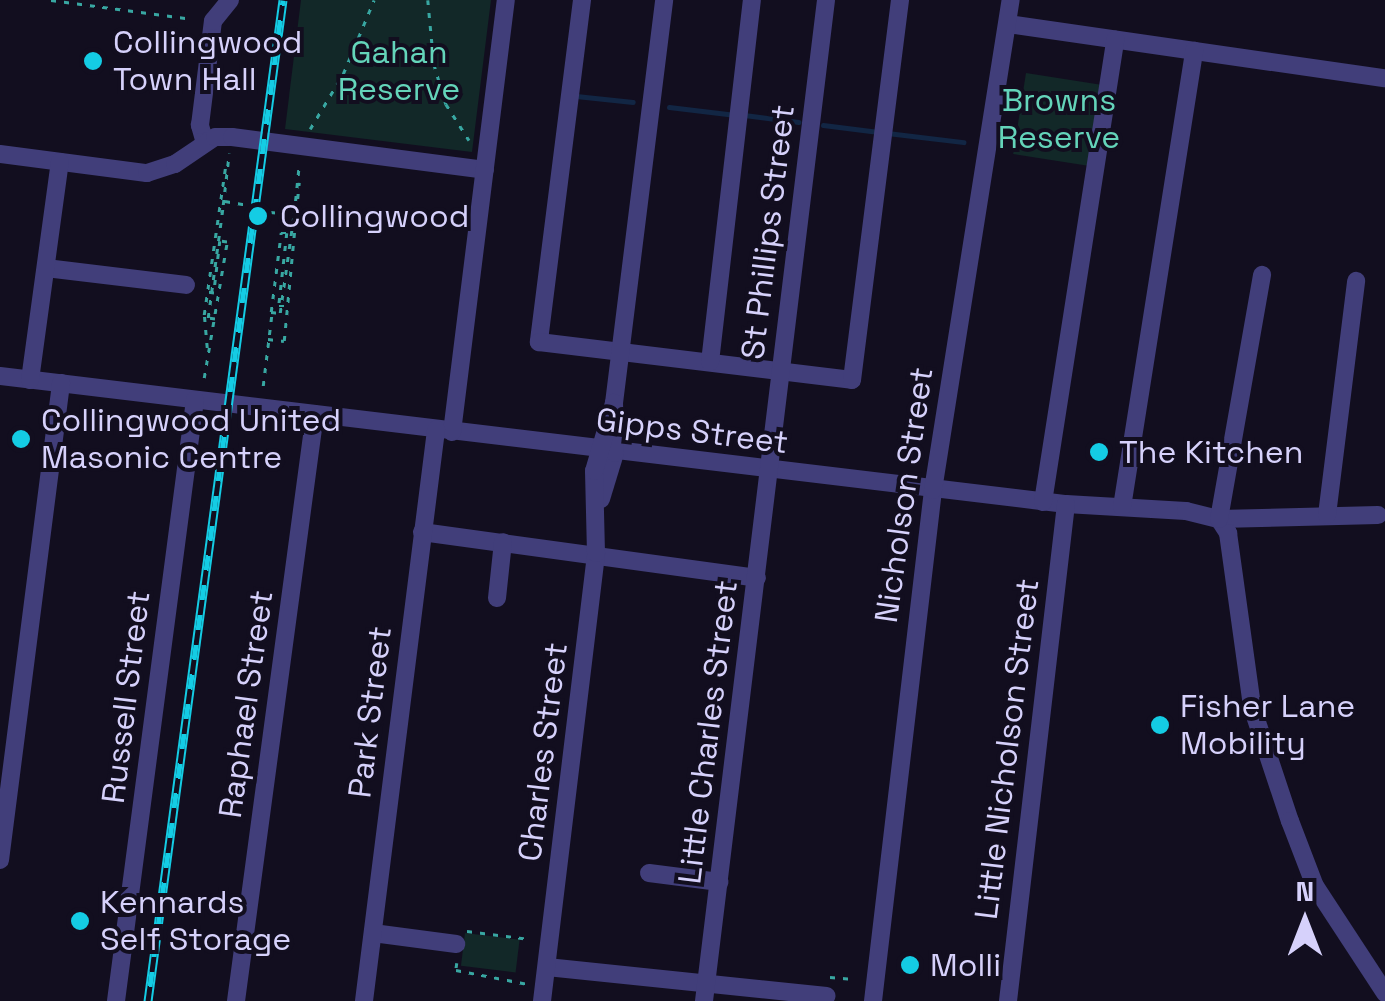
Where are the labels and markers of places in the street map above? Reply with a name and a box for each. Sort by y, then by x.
place label: Collingwood Town Hall [113,24,302,99]
marker: Collingwood Town Hall [82,50,104,72]
place label: Collingwood [280,197,469,235]
marker: Collingwood [245,203,271,229]
place label: Collingwood United Masonic Centre [41,402,341,477]
marker: Collingwood United Masonic Centre [10,428,32,450]
place label: The Kitchen [1119,433,1303,471]
marker: The Kitchen [1088,441,1110,463]
place label: Fisher Lane Mobility [1180,688,1355,763]
marker: Fisher Lane Mobility [1149,714,1171,736]
place label: Kennards Self Storage [100,884,291,959]
marker: Kennards Self Storage [69,910,91,932]
place label: Molli [930,946,1001,984]
marker: Molli [899,954,921,976]

